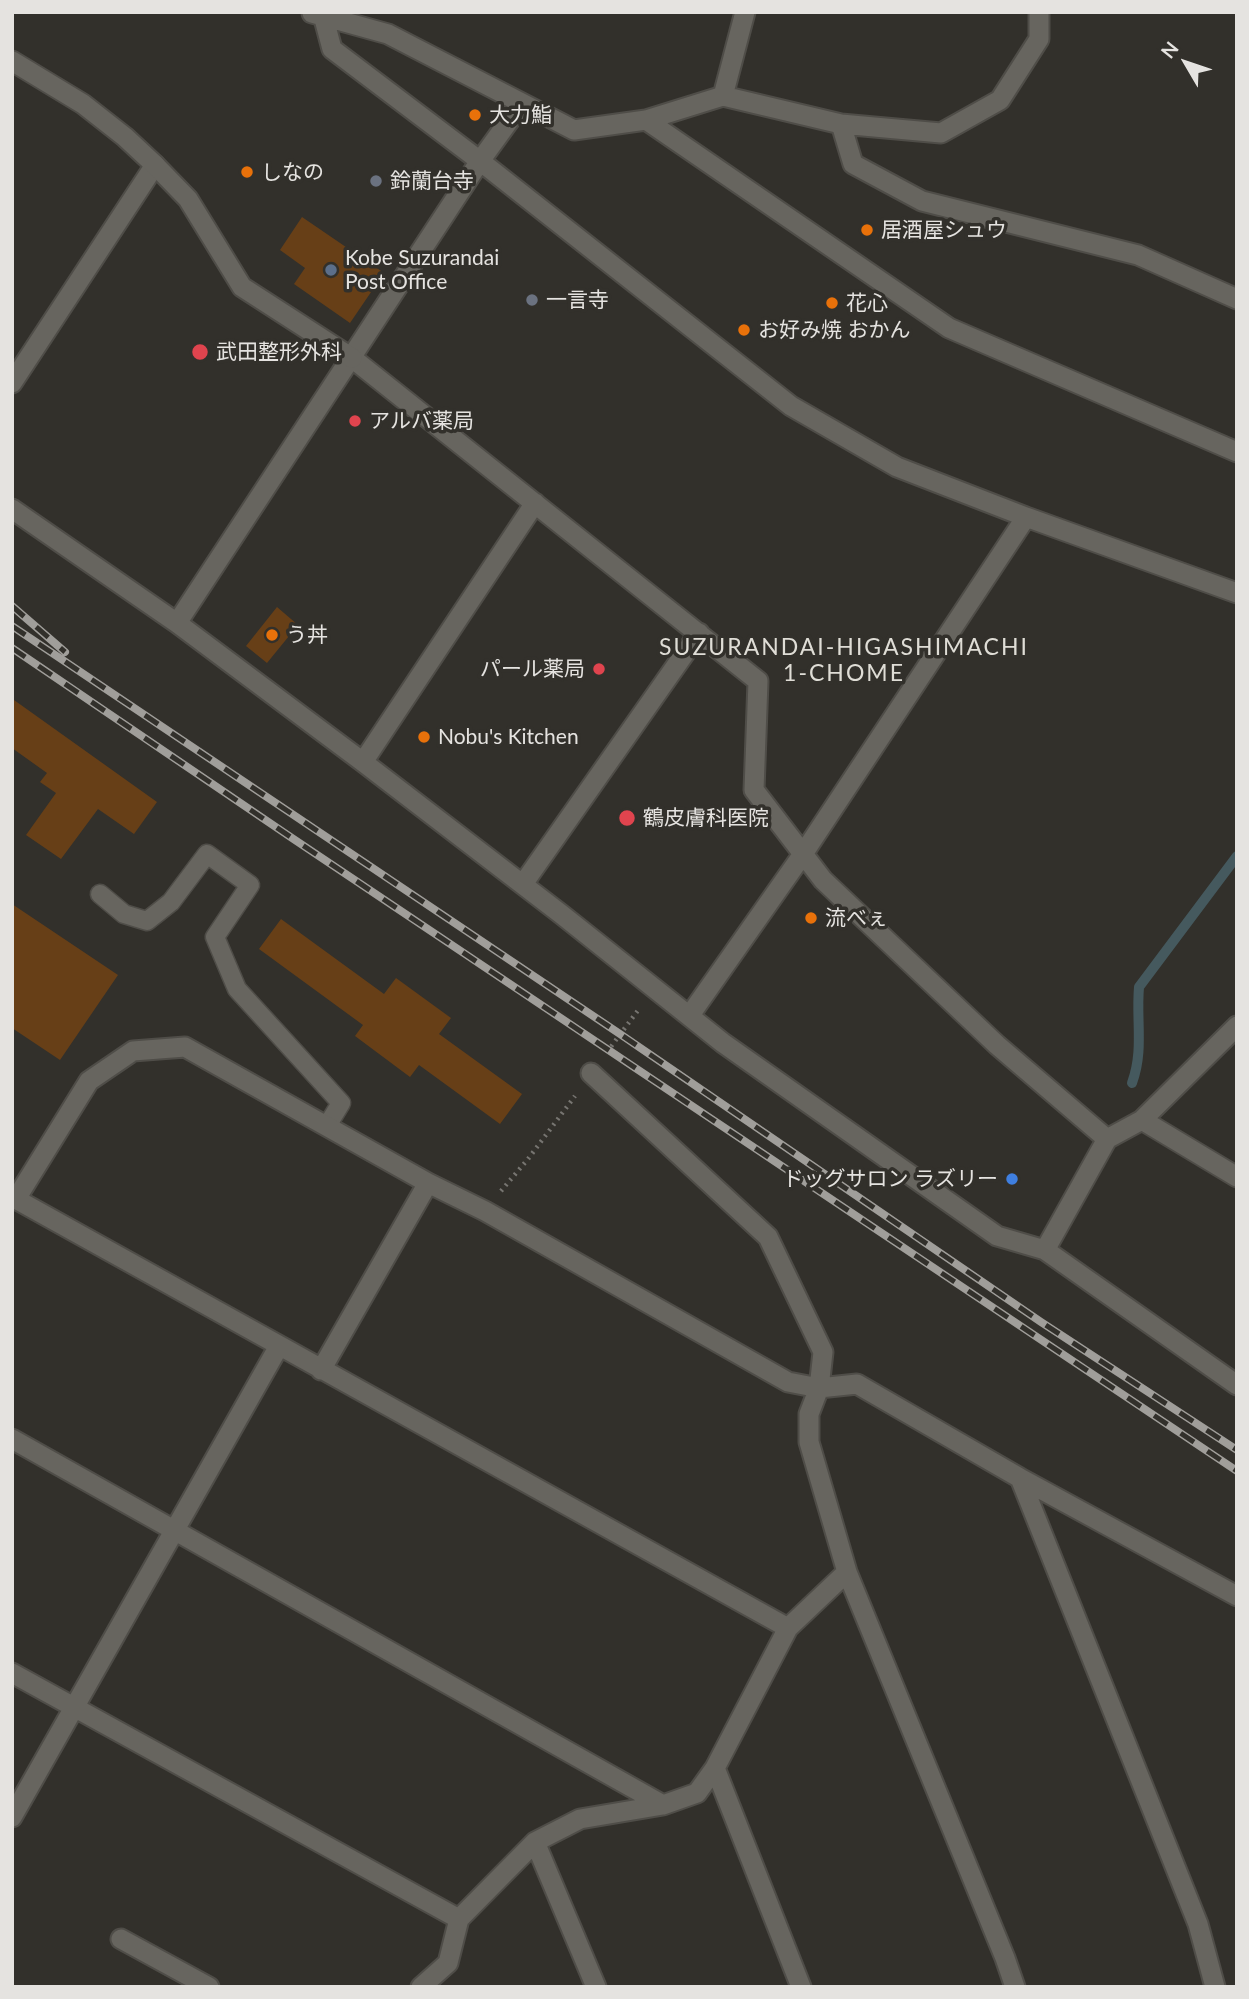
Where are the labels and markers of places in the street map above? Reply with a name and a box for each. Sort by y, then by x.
place label: 大力鮨 [489,102,552,128]
marker: 大力鮨 [467,107,483,123]
place label: しなの [261,159,324,185]
marker: しなの [239,164,255,180]
place label: 鈴蘭台寺 [390,168,474,194]
marker: 鈴蘭台寺 [368,173,384,189]
place label: 居酒屋シュウ [881,217,1007,243]
marker: 居酒屋シュウ [859,222,875,238]
place label: Kobe Suzurandai Post Office [345,245,499,295]
marker: Kobe Suzurandai Post Office [323,262,339,278]
place label: 一言寺 [546,287,609,313]
place label: 花心 [846,290,888,316]
marker: 一言寺 [524,292,540,308]
marker: 花心 [824,295,840,311]
place label: お好み焼 おかん [758,317,910,343]
marker: お好み焼 おかん [736,322,752,338]
place label: 武田整形外科 [216,339,342,365]
marker: 武田整形外科 [190,342,210,362]
place label: アルバ薬局 [369,408,474,434]
marker: アルバ薬局 [347,413,363,429]
place label: う丼 [286,622,328,648]
marker: う丼 [264,627,280,643]
place label: パール薬局 [480,656,585,682]
marker: パール薬局 [591,661,607,677]
place label: Nobu's Kitchen [438,724,579,750]
marker: Nobu's Kitchen [416,729,432,745]
place label: 鶴皮膚科医院 [643,805,769,831]
marker: 鶴皮膚科医院 [617,808,637,828]
place label: 流べぇ [825,905,888,931]
marker: 流べぇ [803,910,819,926]
place label: ドッグサロン ラズリー [783,1166,998,1192]
marker: ドッグサロン ラズリー [1004,1171,1020,1187]

